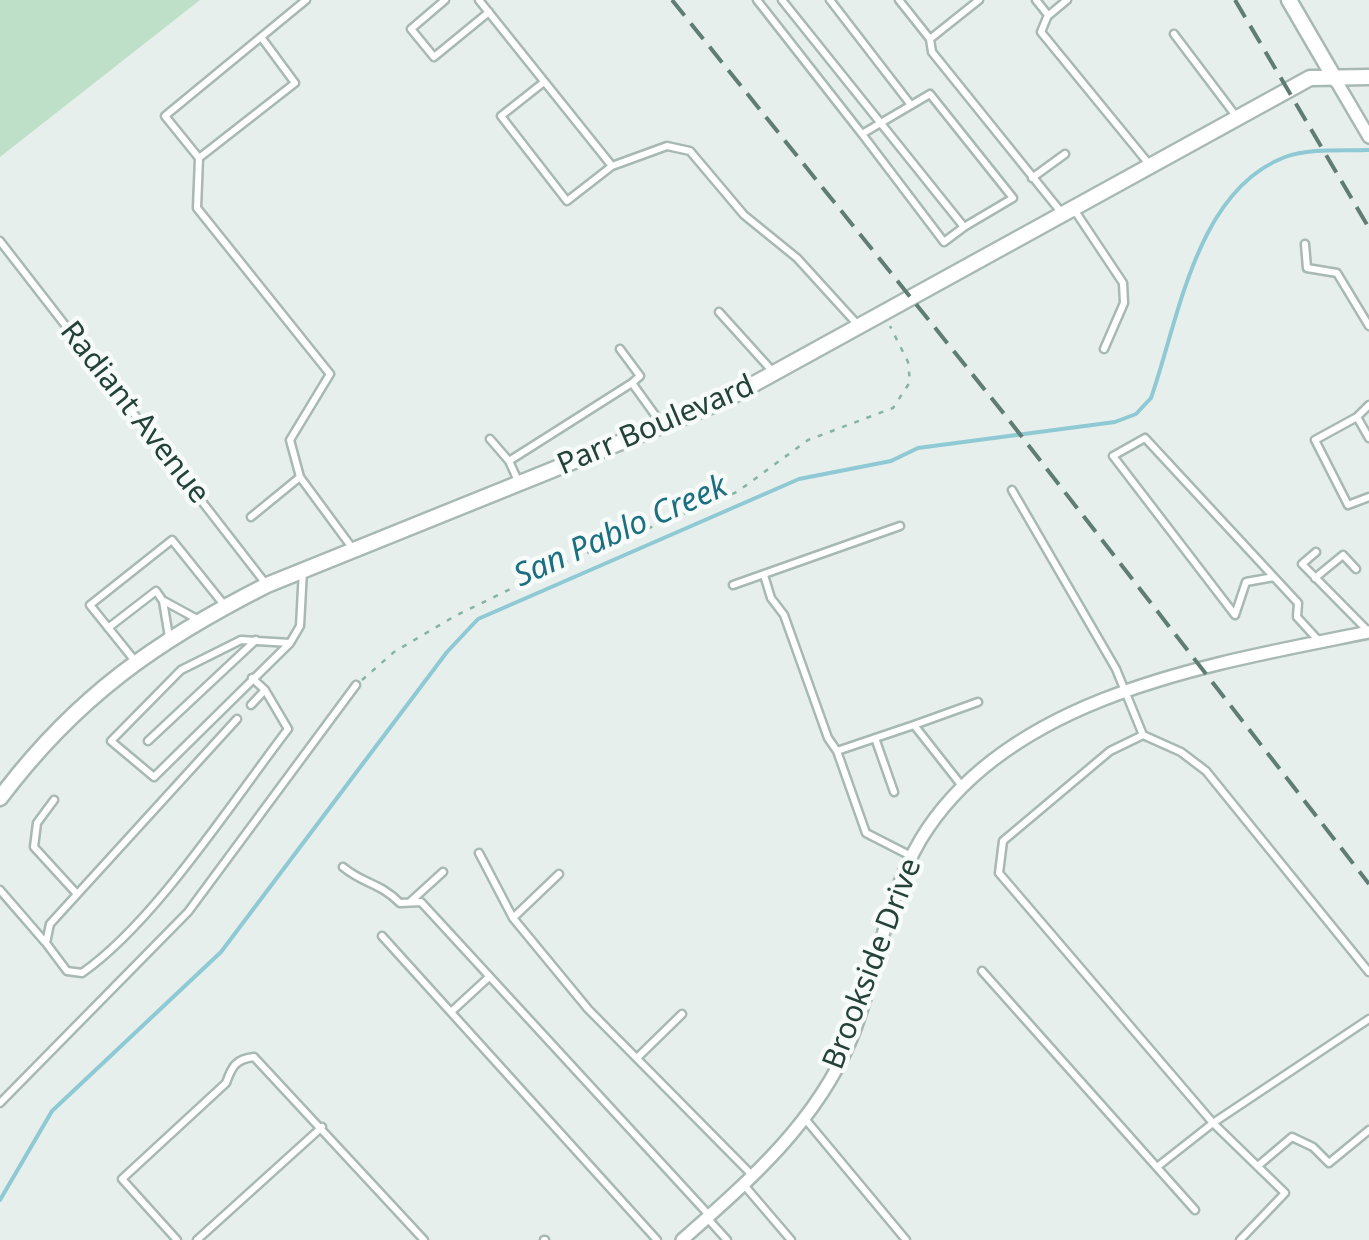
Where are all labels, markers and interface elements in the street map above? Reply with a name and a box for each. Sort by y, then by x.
street label: Radiant Avenue [52,315,216,511]
street label: Parr Boulevard [552,368,760,484]
water label: San Pablo Creek [508,468,734,596]
street label: Brookside Drive [816,853,930,1075]

